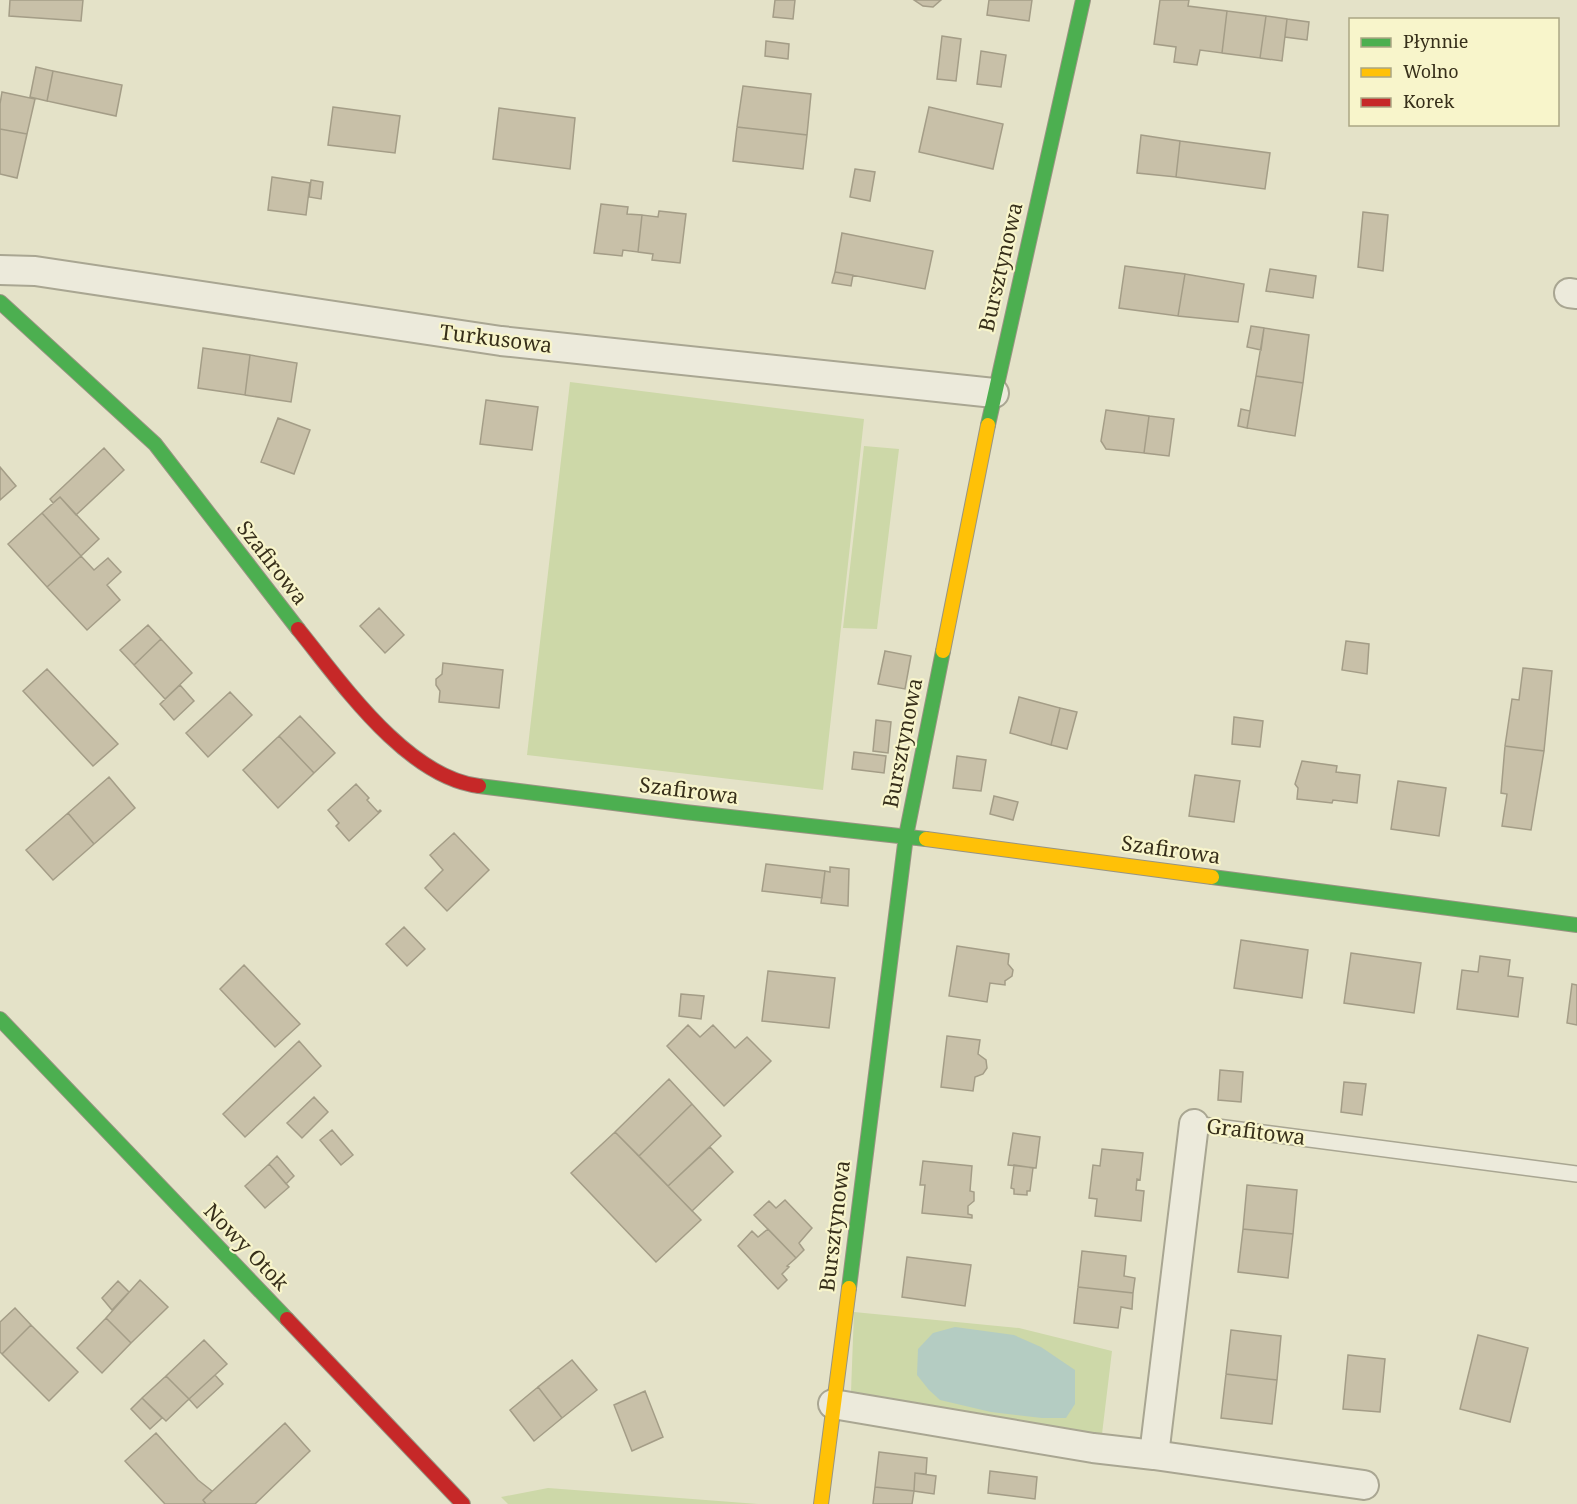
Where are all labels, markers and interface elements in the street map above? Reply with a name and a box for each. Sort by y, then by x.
legend [1349,18,1559,126]
text: Płynnie [1403,29,1468,53]
text: Wolno [1403,59,1459,83]
text: Korek [1403,89,1455,113]
street label: Bursztynowa [972,199,1029,334]
street label: Turkusowa [438,317,554,359]
street label: Szafirowa [231,514,315,610]
street label: Bursztynowa [876,675,928,810]
street label: Szafirowa [638,770,740,810]
street label: Szafirowa [1120,828,1223,870]
street label: Grafitowa [1205,1111,1307,1151]
street label: Bursztynowa [812,1159,856,1293]
street label: Nowy Otok [198,1197,296,1296]

